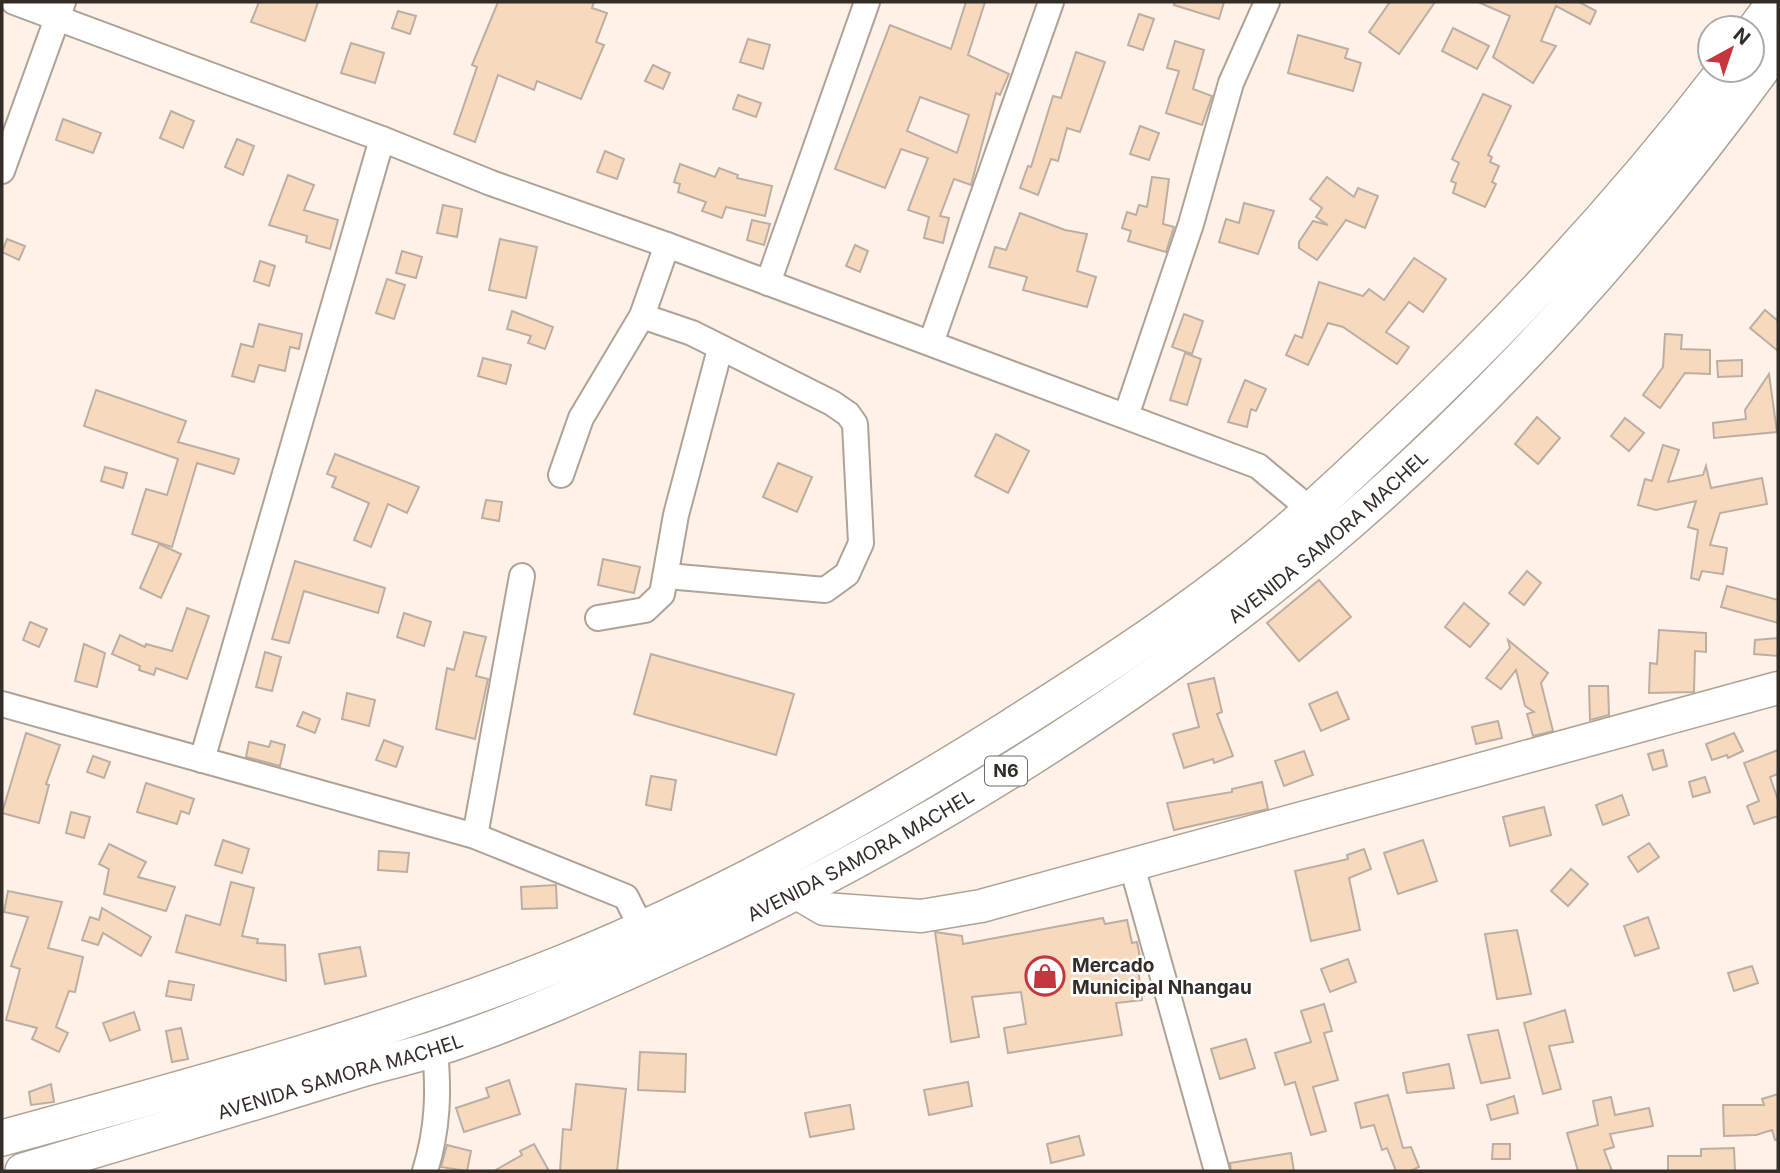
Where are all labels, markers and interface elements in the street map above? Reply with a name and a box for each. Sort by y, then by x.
north arrow [1696,14,1766,84]
text: N [1729,23,1755,50]
street label: AVENIDA SAMORA MACHEL [1224,446,1433,628]
road number: N6 [985,756,1027,786]
street label: AVENIDA SAMORA MACHEL [744,784,978,926]
place label: Mercado Municipal Nhangau [1072,954,1252,999]
shop icon: Mercado Municipal Nhangau [1024,955,1066,997]
street label: AVENIDA SAMORA MACHEL [215,1029,466,1124]

